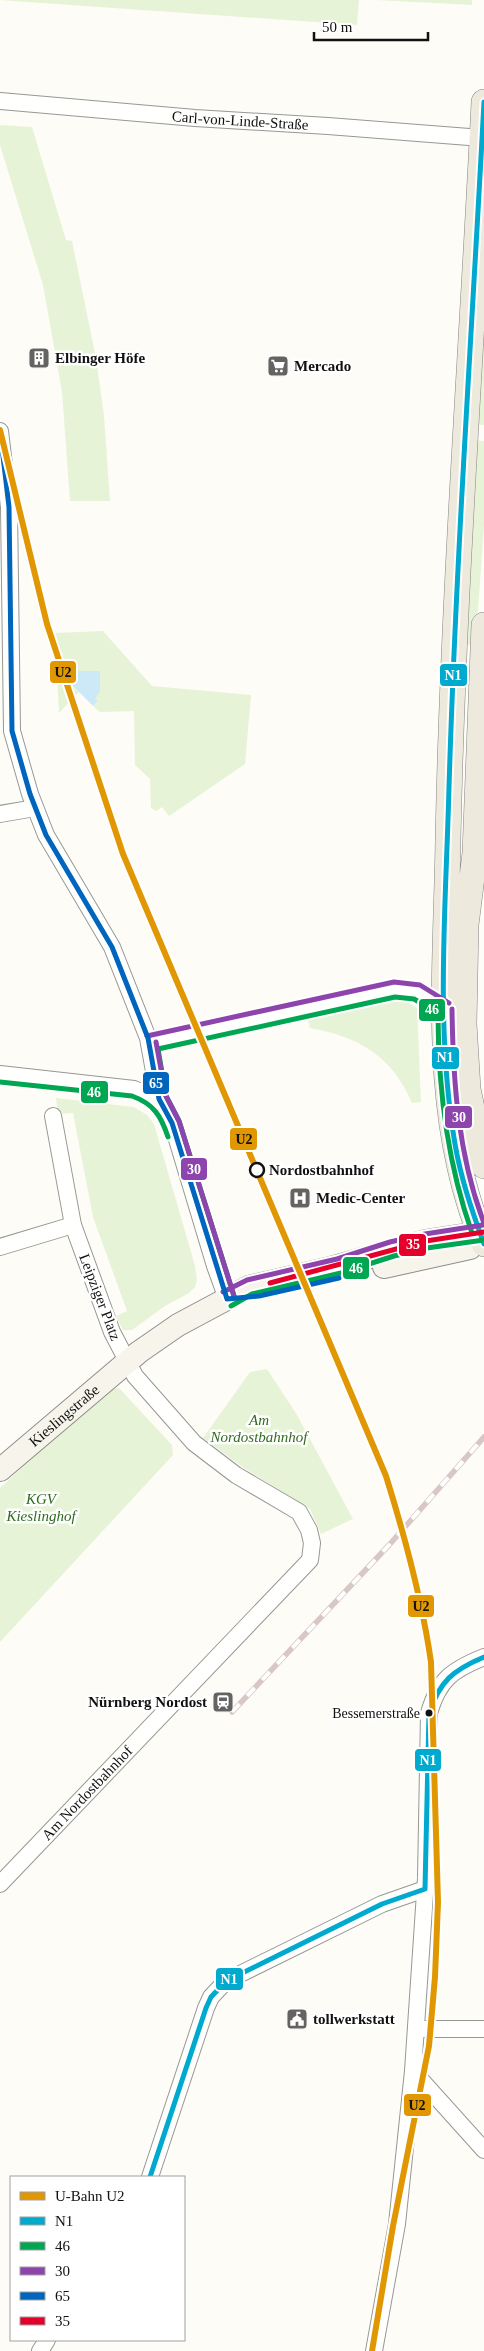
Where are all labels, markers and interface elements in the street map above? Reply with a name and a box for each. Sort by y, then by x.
scale bar [314,10,428,42]
text: 50 m [322,19,353,35]
street label: Carl-von-Linde-Straße [171,108,309,133]
building icon: Elbinger Höfe [27,346,51,370]
place label: Elbinger Höfe [55,350,145,366]
supermarket icon: Mercado [266,354,290,378]
place label: Mercado [294,358,351,374]
line badge: U2 [49,660,77,684]
line badge: N1 [439,663,468,687]
text: U2 [54,665,72,680]
text: N1 [444,668,462,683]
line badge: 46 [418,998,446,1022]
text: 46 [425,1002,439,1017]
line badge: N1 [431,1046,460,1070]
text: N1 [436,1050,454,1065]
line badge: 65 [142,1071,170,1095]
text: 65 [149,1076,163,1091]
line badge: 46 [80,1080,109,1104]
text: 46 [87,1085,101,1100]
line badge: 30 [444,1105,473,1129]
text: 30 [452,1110,466,1125]
line badge: U2 [229,1127,258,1151]
text: U2 [235,1132,253,1147]
line badge: 30 [180,1157,208,1181]
text: 30 [187,1162,201,1177]
marker: Nordostbahnhof [249,1162,265,1178]
place label: Nordostbahnhof [269,1162,375,1178]
hospital icon: Medic-Center [288,1186,312,1210]
place label: Medic-Center [316,1190,405,1206]
line badge: 35 [398,1233,427,1257]
text: 35 [406,1237,420,1252]
street label: Leipziger Platz [76,1252,124,1343]
line badge: 46 [342,1256,370,1280]
text: 46 [349,1261,363,1276]
street label: Kieslingstraße [26,1381,103,1450]
park label: Am Nordostbahnhof [210,1412,309,1445]
park label: KGV Kieslinghof [5,1491,77,1524]
line badge: U2 [407,1594,435,1618]
text: U2 [412,1599,430,1614]
station icon: Nürnberg Nordost [211,1690,235,1714]
place label: Nürnberg Nordost [88,1694,207,1710]
place label: Bessemerstraße [332,1706,420,1721]
marker: Bessemerstraße [424,1708,434,1718]
street label: Am Nordostbahnhof [39,1743,136,1843]
line badge: N1 [414,1748,442,1772]
text: N1 [419,1753,437,1768]
line badge: N1 [215,1967,244,1991]
text: N1 [220,1972,238,1987]
public building icon: tollwerkstatt [285,2007,309,2031]
place label: tollwerkstatt [313,2011,395,2027]
line badge: U2 [403,2093,432,2117]
text: U2 [408,2098,426,2113]
legend [10,2176,185,2341]
text: U-Bahn U2 [55,2188,125,2204]
text: N1 [55,2213,73,2229]
text: 46 [55,2238,71,2254]
text: 30 [55,2263,70,2279]
text: 65 [55,2288,70,2304]
text: 35 [55,2313,70,2329]

